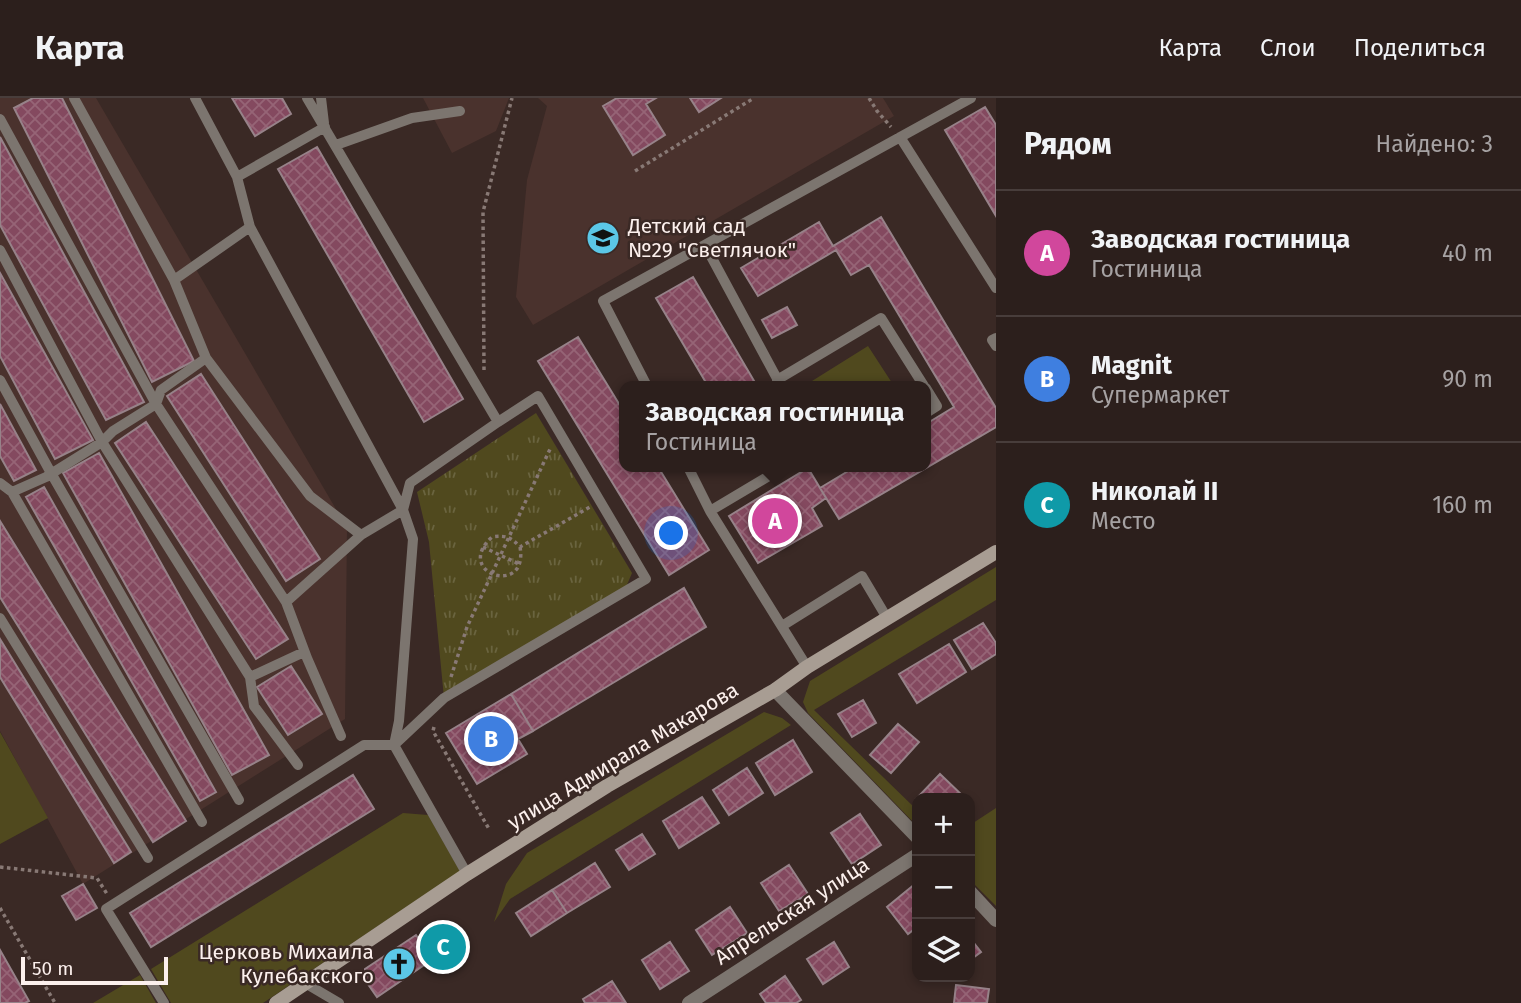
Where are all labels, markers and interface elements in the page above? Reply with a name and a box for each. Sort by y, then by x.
text: Карта [35,28,125,68]
text: Карта [1158,34,1222,62]
text: Слои [1260,34,1316,62]
text: Поделиться [1354,34,1486,62]
text: Рядом [1024,126,1112,162]
text: Найдено: 3 [1376,130,1493,158]
place label: Детский сад №29 "Светлячок" [627,213,796,263]
school or university icon: Детский сад №29 "Светлячок" [584,219,622,257]
text: Заводская гостиница [1091,224,1350,255]
text: A [1040,239,1054,267]
text: 40 m [1442,239,1493,267]
text: Гостиница [1091,255,1202,283]
text: Magnit [1091,350,1172,381]
text: B [1040,365,1054,393]
text: 90 m [1442,365,1493,393]
popup [619,381,931,472]
text: Супермаркет [1091,381,1229,409]
text: Заводская гостиница [645,397,905,428]
text: Гостиница [645,428,757,456]
text: Николай II [1091,476,1218,507]
text: C [1040,491,1054,519]
text: 160 m [1432,491,1493,519]
pin: A [752,495,798,547]
text: Место [1091,507,1156,535]
your location [654,516,688,550]
street label: улица Адмирала Макарова [503,677,743,835]
pin: B [468,713,514,765]
map controls [912,793,975,982]
button: + [912,793,975,856]
street label: Апрельская улица [710,851,874,971]
button: − [912,856,975,919]
button: layers [912,919,975,982]
pin: C [420,921,466,973]
place label: Церковь Михаила Кулебакского [199,939,374,989]
church icon: Церковь Михаила Кулебакского [380,945,418,983]
scale bar [21,954,168,986]
text: 50 m [32,957,73,980]

